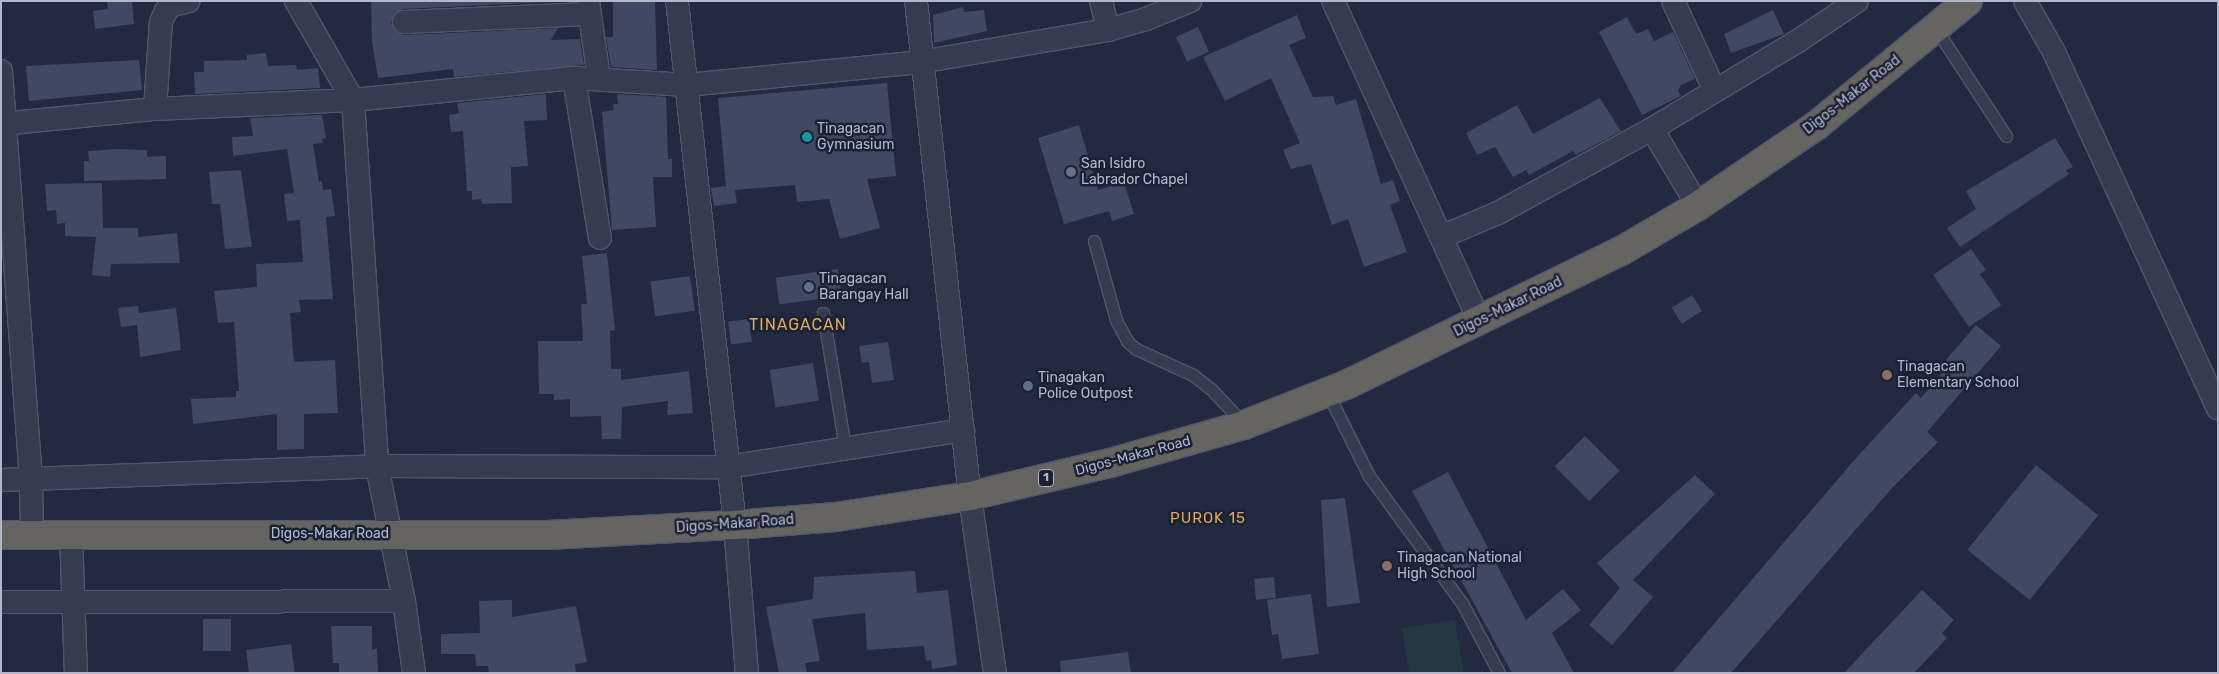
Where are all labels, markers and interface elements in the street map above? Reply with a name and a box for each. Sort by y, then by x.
street label: Digos-Makar Road [1800,52,1904,138]
place label: Tinagacan Gymnasium [817,121,894,154]
marker: Tinagacan Gymnasium [801,131,813,143]
place label: San Isidro Labrador Chapel [1081,156,1188,188]
marker: San Isidro Labrador Chapel [1065,166,1077,178]
place label: Tinagacan Barangay Hall [819,271,909,304]
street label: Digos-Makar Road [1451,273,1565,341]
marker: Tinagacan Barangay Hall [803,281,815,293]
district label: TINAGACAN [748,315,848,335]
place label: Tinagacan Elementary School [1897,359,2020,392]
marker: Tinagacan Elementary School [1881,369,1893,381]
place label: Tinagakan Police Outpost [1038,370,1133,402]
marker: Tinagakan Police Outpost [1022,380,1034,392]
street label: Digos-Makar Road [1074,433,1192,479]
road number: 1 [1037,468,1055,488]
district label: PUROK 15 [1169,510,1247,528]
street label: Digos-Makar Road [675,511,795,537]
street label: Digos-Makar Road [271,526,389,542]
place label: Tinagacan National High School [1397,550,1522,582]
marker: Tinagacan National High School [1381,560,1393,572]

